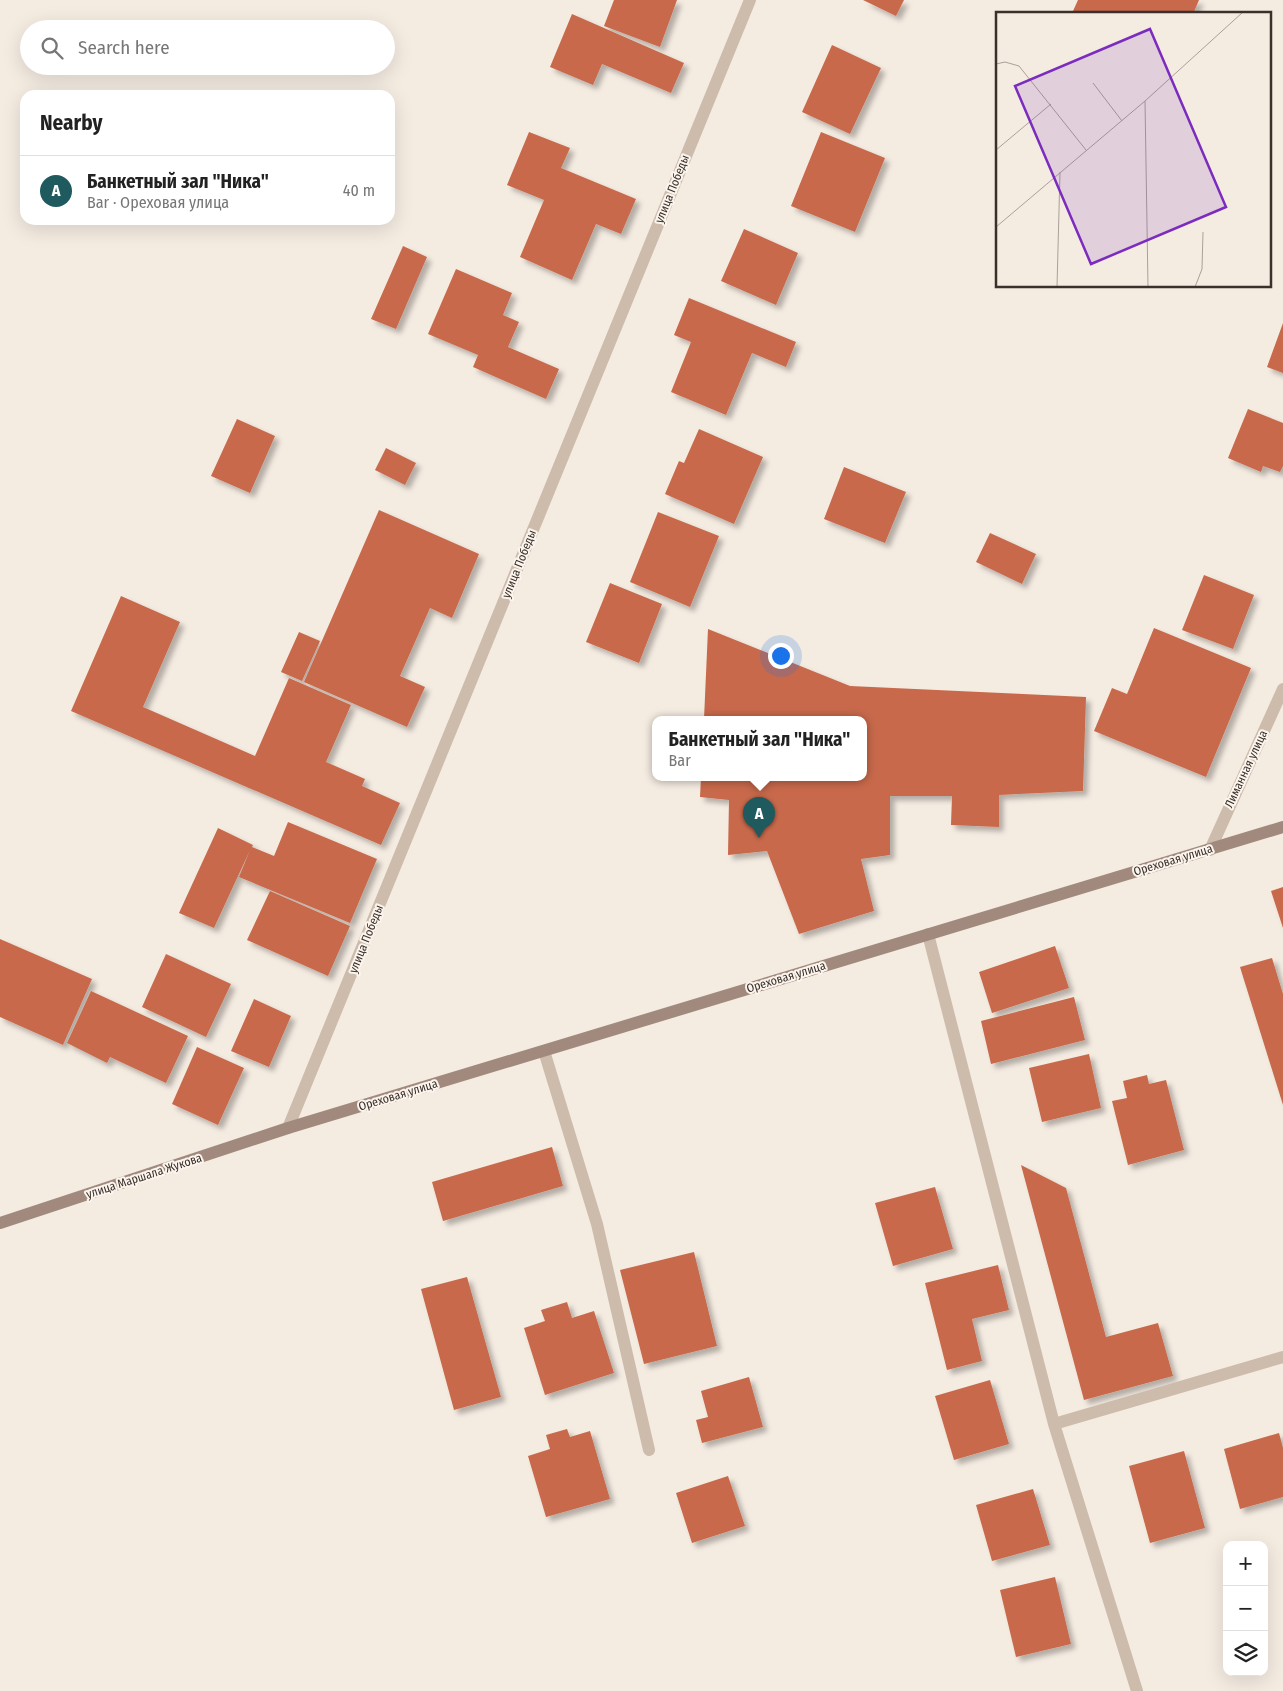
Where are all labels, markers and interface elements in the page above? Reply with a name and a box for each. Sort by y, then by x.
inset map [996,12,1270,288]
search box [20,20,395,75]
icon: search [38,34,66,62]
text: Search here [78,36,170,59]
text: Nearby [40,110,102,136]
street label: улица Победы [652,153,692,225]
text: Банкетный зал "Ника" [87,170,269,193]
text: A [52,181,60,200]
text: 40 m [343,181,375,200]
text: Bar · Ореховая улица [87,193,229,212]
street label: улица Победы [499,528,539,600]
your location [768,643,794,669]
popup [652,716,867,781]
text: Банкетный зал "Ника" [669,728,850,751]
street label: Лиманная улица [1222,728,1270,810]
text: Bar [669,751,691,770]
pin: A [743,797,775,838]
street label: Ореховая улица [1132,841,1214,879]
street label: улица Победы [346,903,386,975]
street label: Ореховая улица [745,958,827,996]
street label: Ореховая улица [357,1076,439,1114]
street label: улица Маршала Жукова [84,1151,204,1201]
map controls [1223,1541,1268,1676]
button: + [1223,1541,1268,1586]
button: − [1223,1586,1268,1631]
button: layers [1223,1631,1268,1676]

